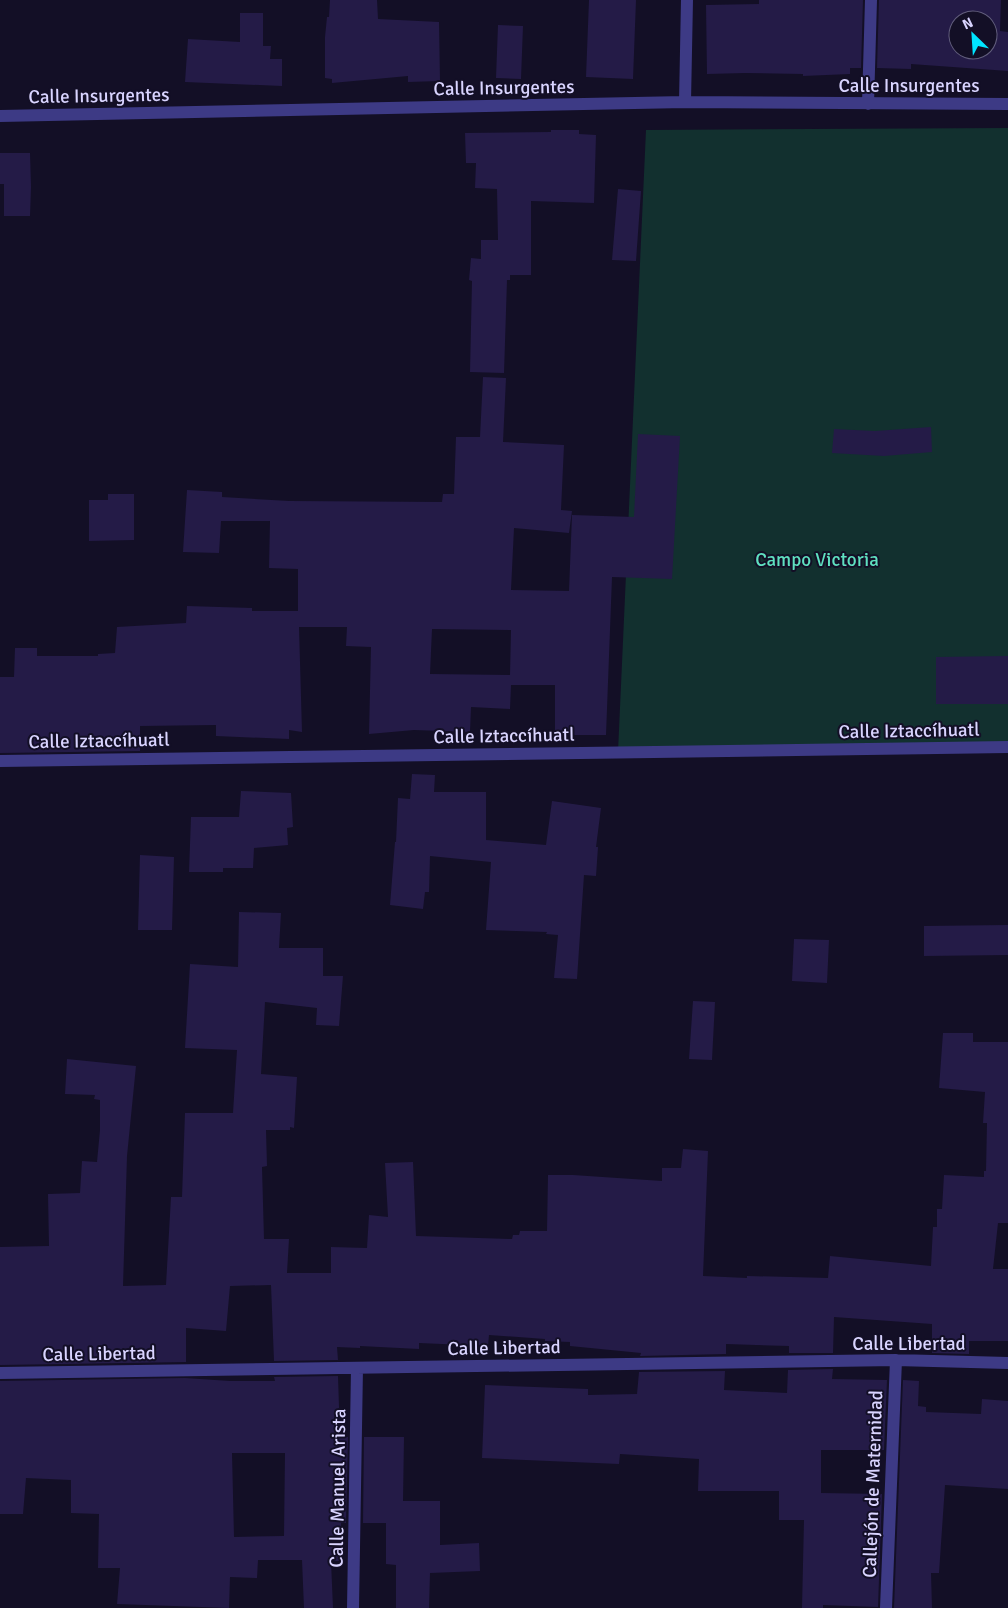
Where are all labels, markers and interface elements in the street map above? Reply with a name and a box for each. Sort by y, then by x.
north arrow [948,10,998,60]
text: N [960,14,976,33]
street label: Calle Insurgentes [838,74,980,98]
street label: Calle Insurgentes [433,75,575,101]
street label: Calle Insurgentes [28,83,170,109]
park label: Campo Victoria [755,548,879,572]
street label: Calle Iztaccíhuatl [838,718,980,744]
street label: Calle Iztaccíhuatl [433,723,575,749]
street label: Calle Iztaccíhuatl [28,728,170,754]
street label: Calle Libertad [852,1332,966,1356]
street label: Calle Libertad [447,1335,561,1361]
street label: Calle Libertad [42,1341,156,1367]
street label: Callejón de Maternidad [858,1390,888,1578]
street label: Calle Manuel Arista [325,1408,351,1568]

